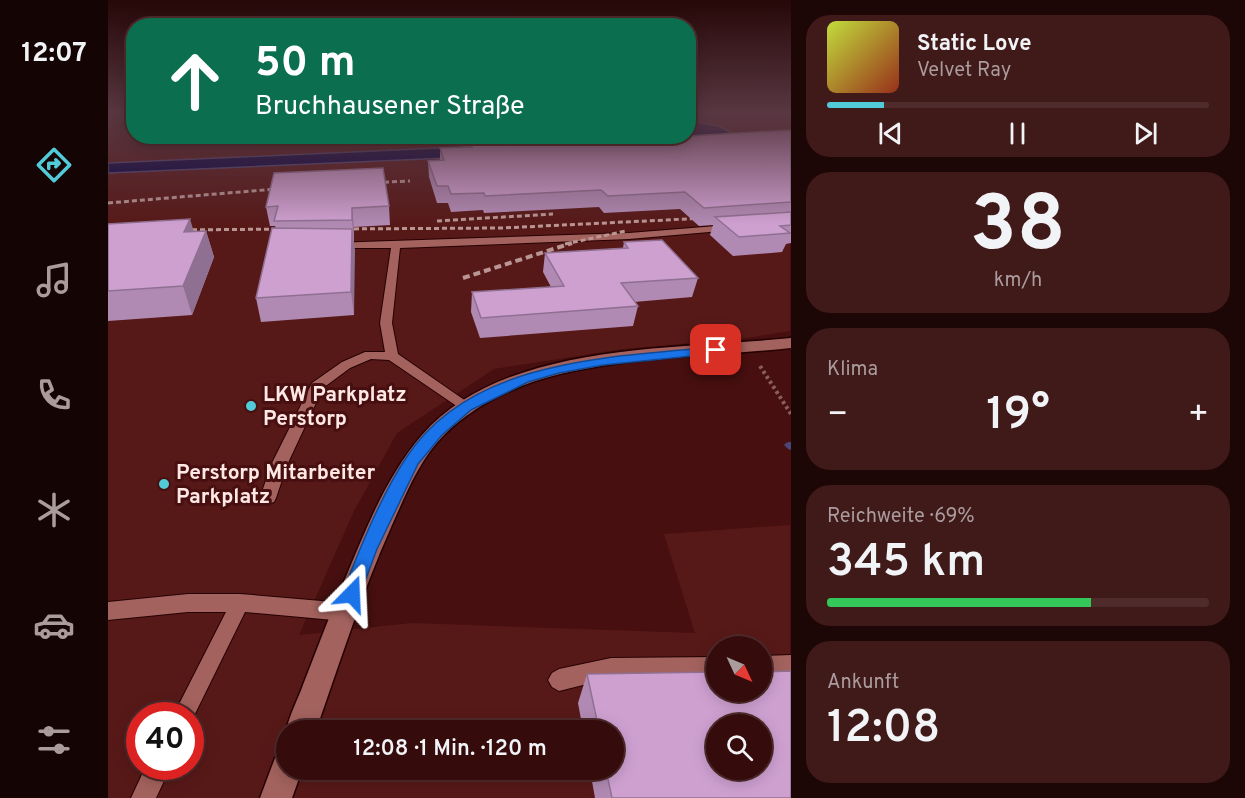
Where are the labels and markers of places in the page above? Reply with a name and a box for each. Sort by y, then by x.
pin [690,324,741,375]
place label: LKW Parkplatz Perstorp [263,382,407,433]
marker: LKW Parkplatz Perstorp [244,399,258,413]
place label: Perstorp Mitarbeiter Parkplatz [176,460,376,511]
marker: Perstorp Mitarbeiter Parkplatz [157,477,171,491]

